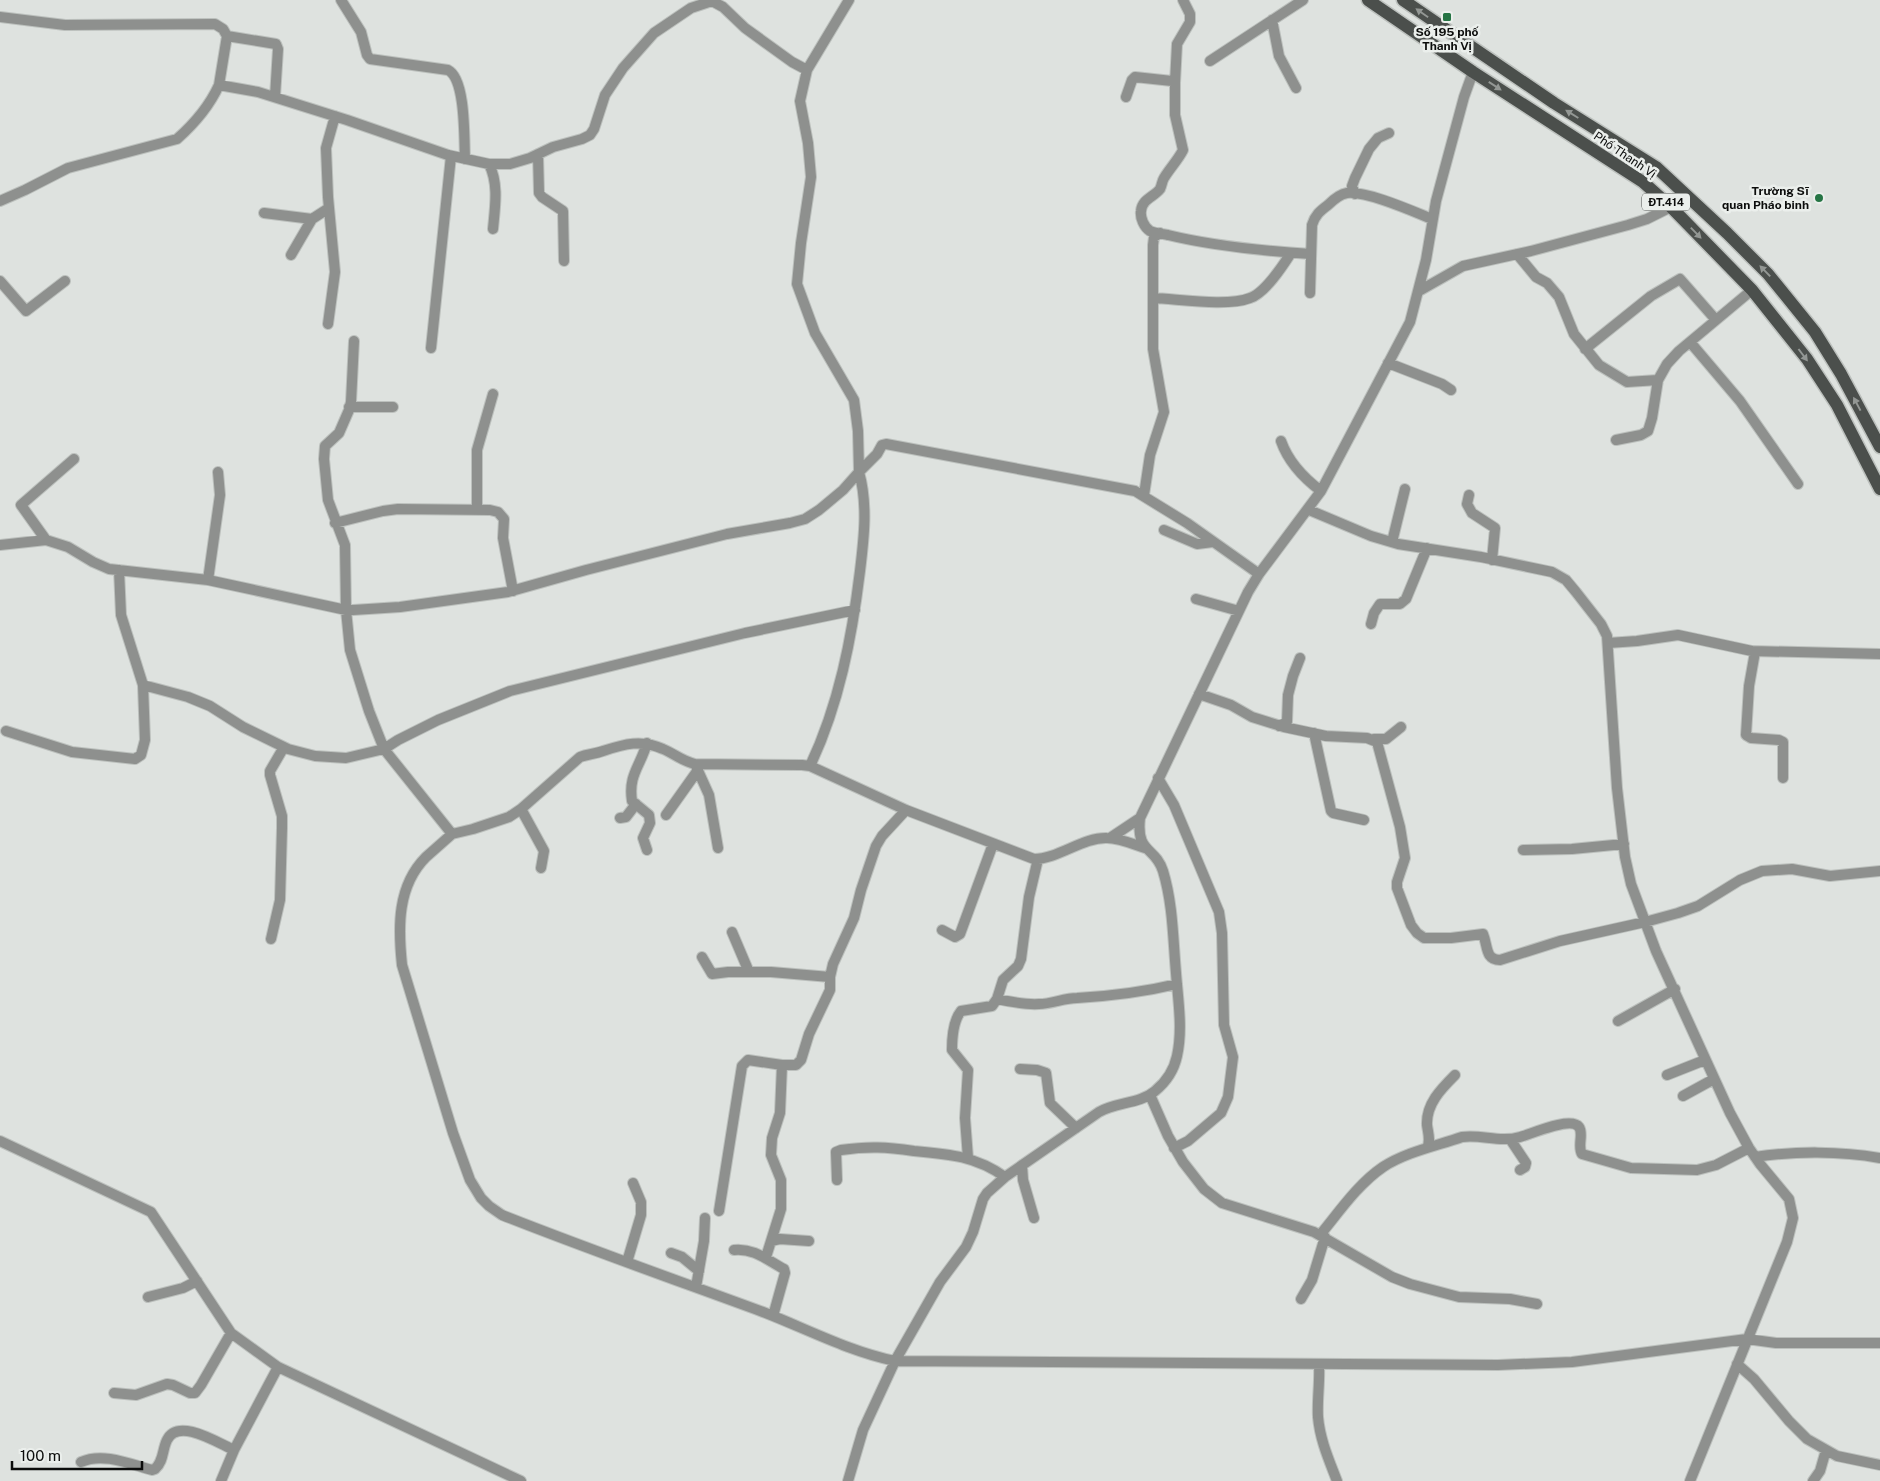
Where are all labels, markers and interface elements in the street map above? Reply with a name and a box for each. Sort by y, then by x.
one-way arrow [1415,8,1429,18]
marker: Số 195 phố Thanh Vị [1441,11,1453,23]
place label: Số 195 phố Thanh Vị [1416,25,1480,53]
one-way arrow [1488,82,1501,91]
one-way arrow [1565,109,1578,119]
street label: Phố Thanh Vị [1591,129,1659,181]
place label: Trường Sĩ quan Pháo binh [1722,184,1810,212]
marker: Trường Sĩ quan Pháo binh [1813,192,1825,204]
road number: ĐT.414 [1642,193,1690,210]
one-way arrow [1690,227,1702,239]
one-way arrow [1759,265,1771,277]
one-way arrow [1798,348,1809,361]
one-way arrow [1853,397,1861,411]
scale bar [12,1438,142,1470]
text: 100 m [20,1447,61,1464]

